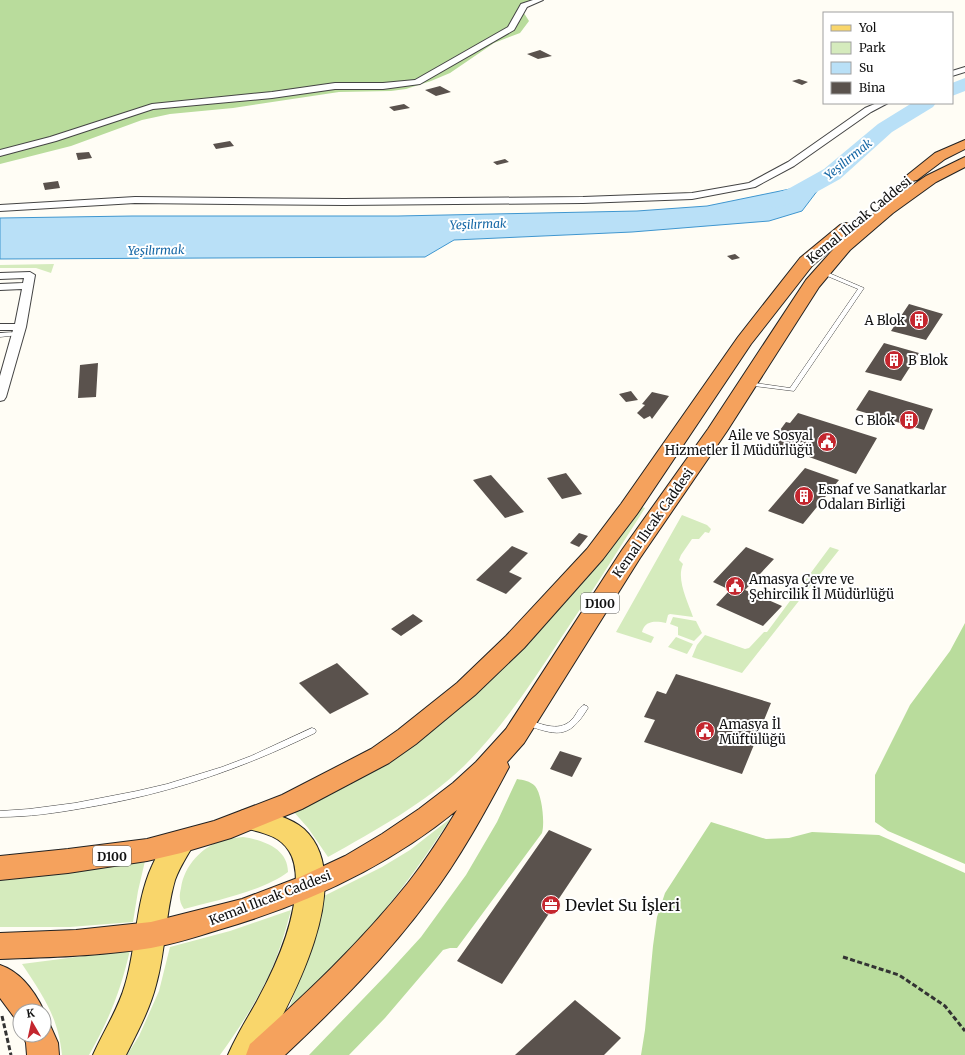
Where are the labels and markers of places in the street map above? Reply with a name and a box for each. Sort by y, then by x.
building icon: A Blok [908,309,930,331]
place label: A Blok [863,312,906,329]
building icon: B Blok [883,349,905,371]
place label: B Blok [908,352,949,369]
building icon: C Blok [898,409,920,431]
place label: C Blok [855,412,896,429]
place label: Aile ve Sosyal Hizmetler İl Müdürlüğü [665,427,813,459]
public building icon: Aile ve Sosyal Hizmetler İl Müdürlüğü [816,431,838,453]
place label: Esnaf ve Sanatkarlar Odaları Birliği [818,481,947,513]
building icon: Esnaf ve Sanatkarlar Odaları Birliği [793,485,815,507]
place label: Amasya Çevre ve Şehircilik İl Müdürlüğü [748,571,894,603]
public building icon: Amasya Çevre ve Şehircilik İl Müdürlüğü [724,575,746,597]
place label: Amasya İl Müftülüğü [718,716,786,748]
public building icon: Amasya İl Müftülüğü [694,720,716,742]
office icon: Devlet Su İşleri [540,894,562,916]
place label: Devlet Su İşleri [565,895,680,915]

